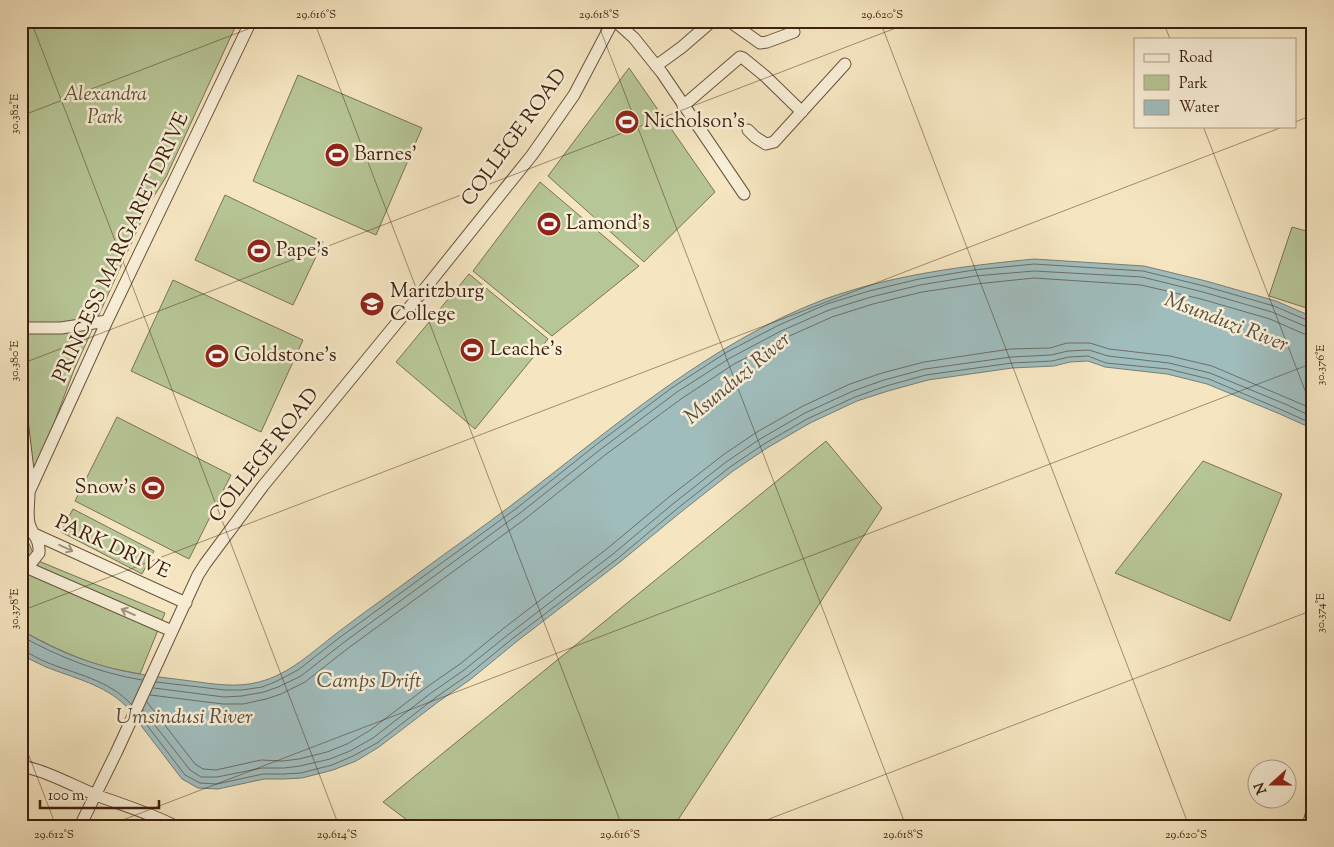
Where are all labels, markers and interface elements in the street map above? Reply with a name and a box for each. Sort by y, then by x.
text: 29.616°S [296,6,336,24]
text: 29.618°S [579,6,619,24]
text: 29.620°S [861,6,903,24]
legend [1134,38,1296,128]
text: Road [1179,48,1213,69]
street label: COLLEGE ROAD [455,63,575,213]
text: Park [1179,74,1208,95]
park label: Alexandra Park [63,81,147,133]
text: 30.382°E [6,93,24,134]
text: Water [1179,98,1220,119]
street label: PRINCESS MARGARET DRIVE [46,108,198,388]
place label: Nicholson's [644,108,745,137]
sports icon: Nicholson's [614,109,640,135]
place label: Barnes' [354,141,417,170]
sports icon: Barnes' [324,142,350,168]
place label: Lamond's [566,210,650,239]
sports icon: Lamond's [536,211,562,237]
place label: Pape's [276,237,329,266]
sports icon: Pape's [246,238,272,264]
place label: Maritzburg College [390,278,485,330]
water label: Msunduzi River [1160,286,1293,361]
school or university icon: Maritzburg College [359,291,385,317]
water label: Msunduzi River [678,325,798,433]
place label: Leache's [490,336,562,365]
sports icon: Leache's [459,337,485,363]
text: 30.380°E [6,340,24,382]
place label: Goldstone's [234,342,337,371]
sports icon: Goldstone's [204,343,230,369]
text: 30.376°E [1312,344,1330,385]
street label: COLLEGE ROAD [203,382,327,530]
place label: Snow's [75,474,136,503]
sports icon: Snow's [140,475,166,501]
street label: PARK DRIVE [50,509,174,587]
one-way arrow [58,543,73,553]
text: 30.378°E [6,588,24,630]
text: 30.374°E [1312,592,1330,633]
one-way arrow [121,606,136,616]
water label: Camps Drift [316,667,422,697]
water label: Umsindusi River [115,703,253,733]
north arrow [1246,760,1296,810]
scale bar [40,777,159,809]
text: N [1250,779,1273,797]
text: 100 m [48,786,85,807]
text: 29.612°S [34,826,74,844]
text: 29.614°S [317,826,357,844]
text: 29.616°S [600,826,640,844]
text: 29.618°S [883,826,923,844]
text: 29.620°S [1165,826,1207,844]

